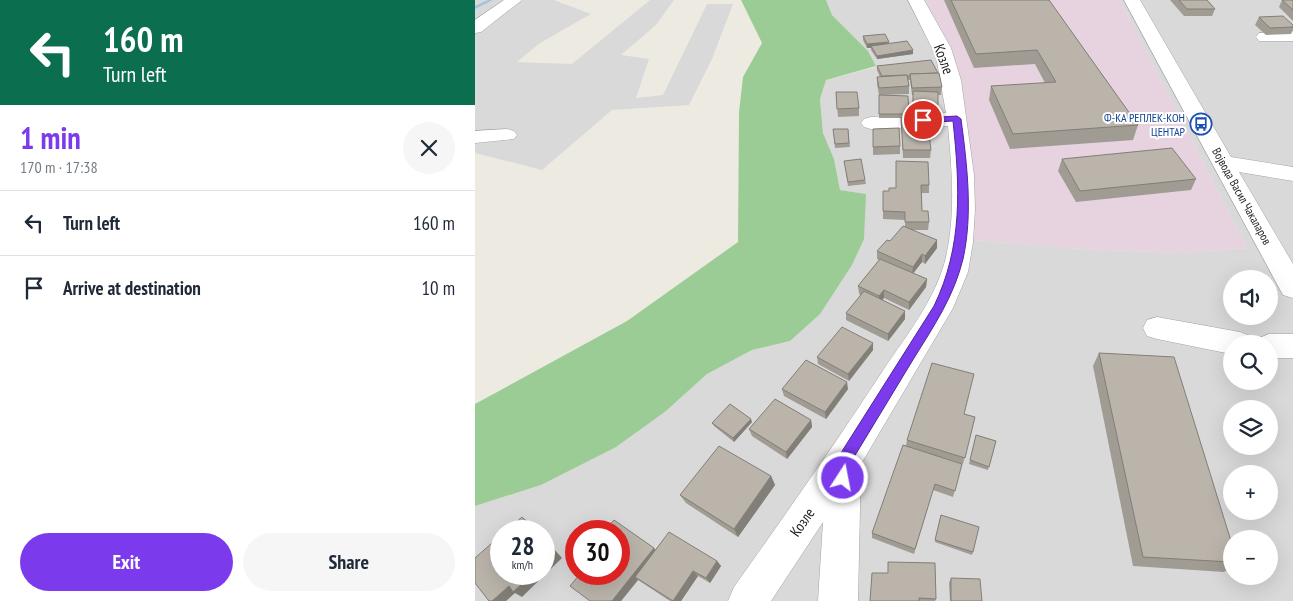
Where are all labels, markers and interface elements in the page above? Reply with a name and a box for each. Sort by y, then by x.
text: 160 m [103,16,184,62]
icon: left [20,20,85,85]
street label: Козле [930,41,958,77]
text: Turn left [103,60,167,88]
pin [902,99,944,141]
icon: arrive [909,106,937,134]
place label: Ф-КА РЕПЛЕК-КОН ЦЕНТАР [1104,110,1186,139]
bus stop icon: Ф-КА РЕПЛЕК-КОН ЦЕНТАР [1189,112,1213,136]
text: 1 min [20,118,81,157]
button: close [403,122,455,174]
street label: Војвода Васил Чакаларов [1209,145,1275,247]
text: 170 m · 17:38 [20,157,98,177]
icon: left [20,209,48,237]
text: Turn left [63,211,120,235]
text: 160 m [413,211,455,235]
map controls [1223,270,1278,585]
button: sound [1223,270,1278,325]
icon: arrive [20,274,48,302]
text: Arrive at destination [63,276,201,300]
text: 10 m [422,276,455,300]
button: search [1223,335,1278,390]
button: layers [1223,400,1278,455]
position arrow [816,451,868,503]
button: + [1223,465,1278,520]
street label: Козле [785,504,819,540]
speed limit sign: 30 [565,520,630,585]
text: 28 [511,530,534,562]
button: − [1223,530,1278,585]
button: Exit [20,533,233,591]
button: Share [243,533,455,591]
text: km/h [512,557,533,572]

